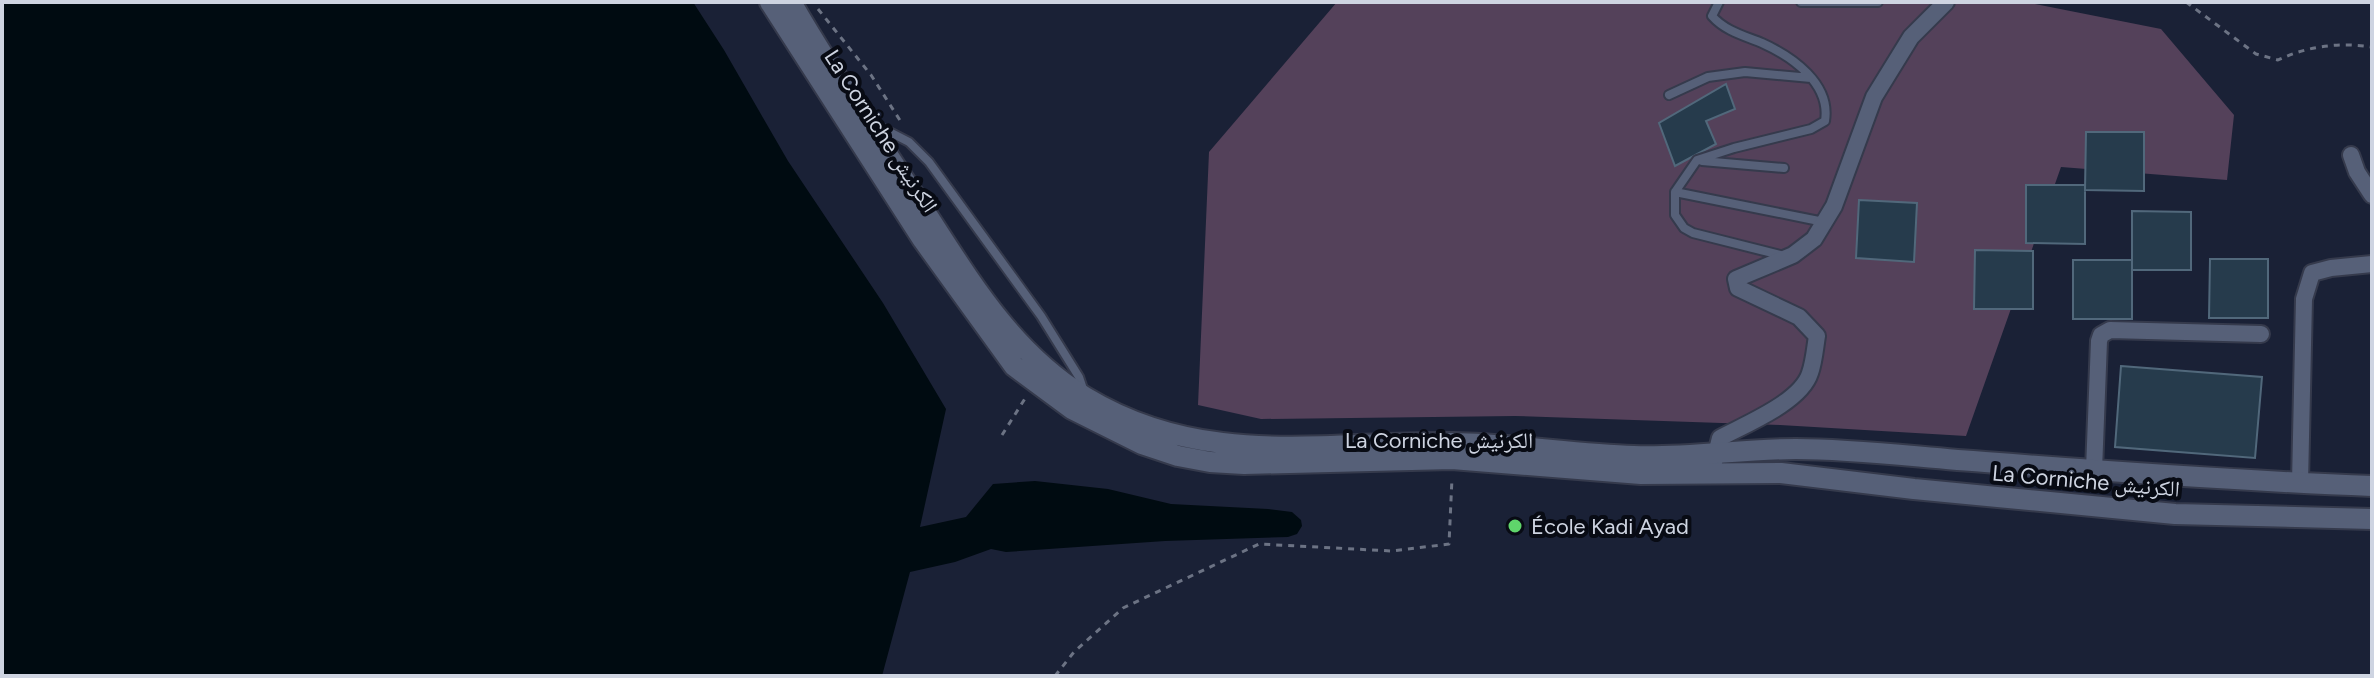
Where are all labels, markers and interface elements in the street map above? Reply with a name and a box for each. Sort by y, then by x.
street label: La Corniche الكرنيش [818,45,944,217]
street label: La Corniche الكرنيش [1345,427,1533,454]
street label: La Corniche الكرنيش [1991,459,2181,503]
place label: École Kadi Ayad [1531,513,1689,540]
marker: École Kadi Ayad [1506,517,1524,535]

